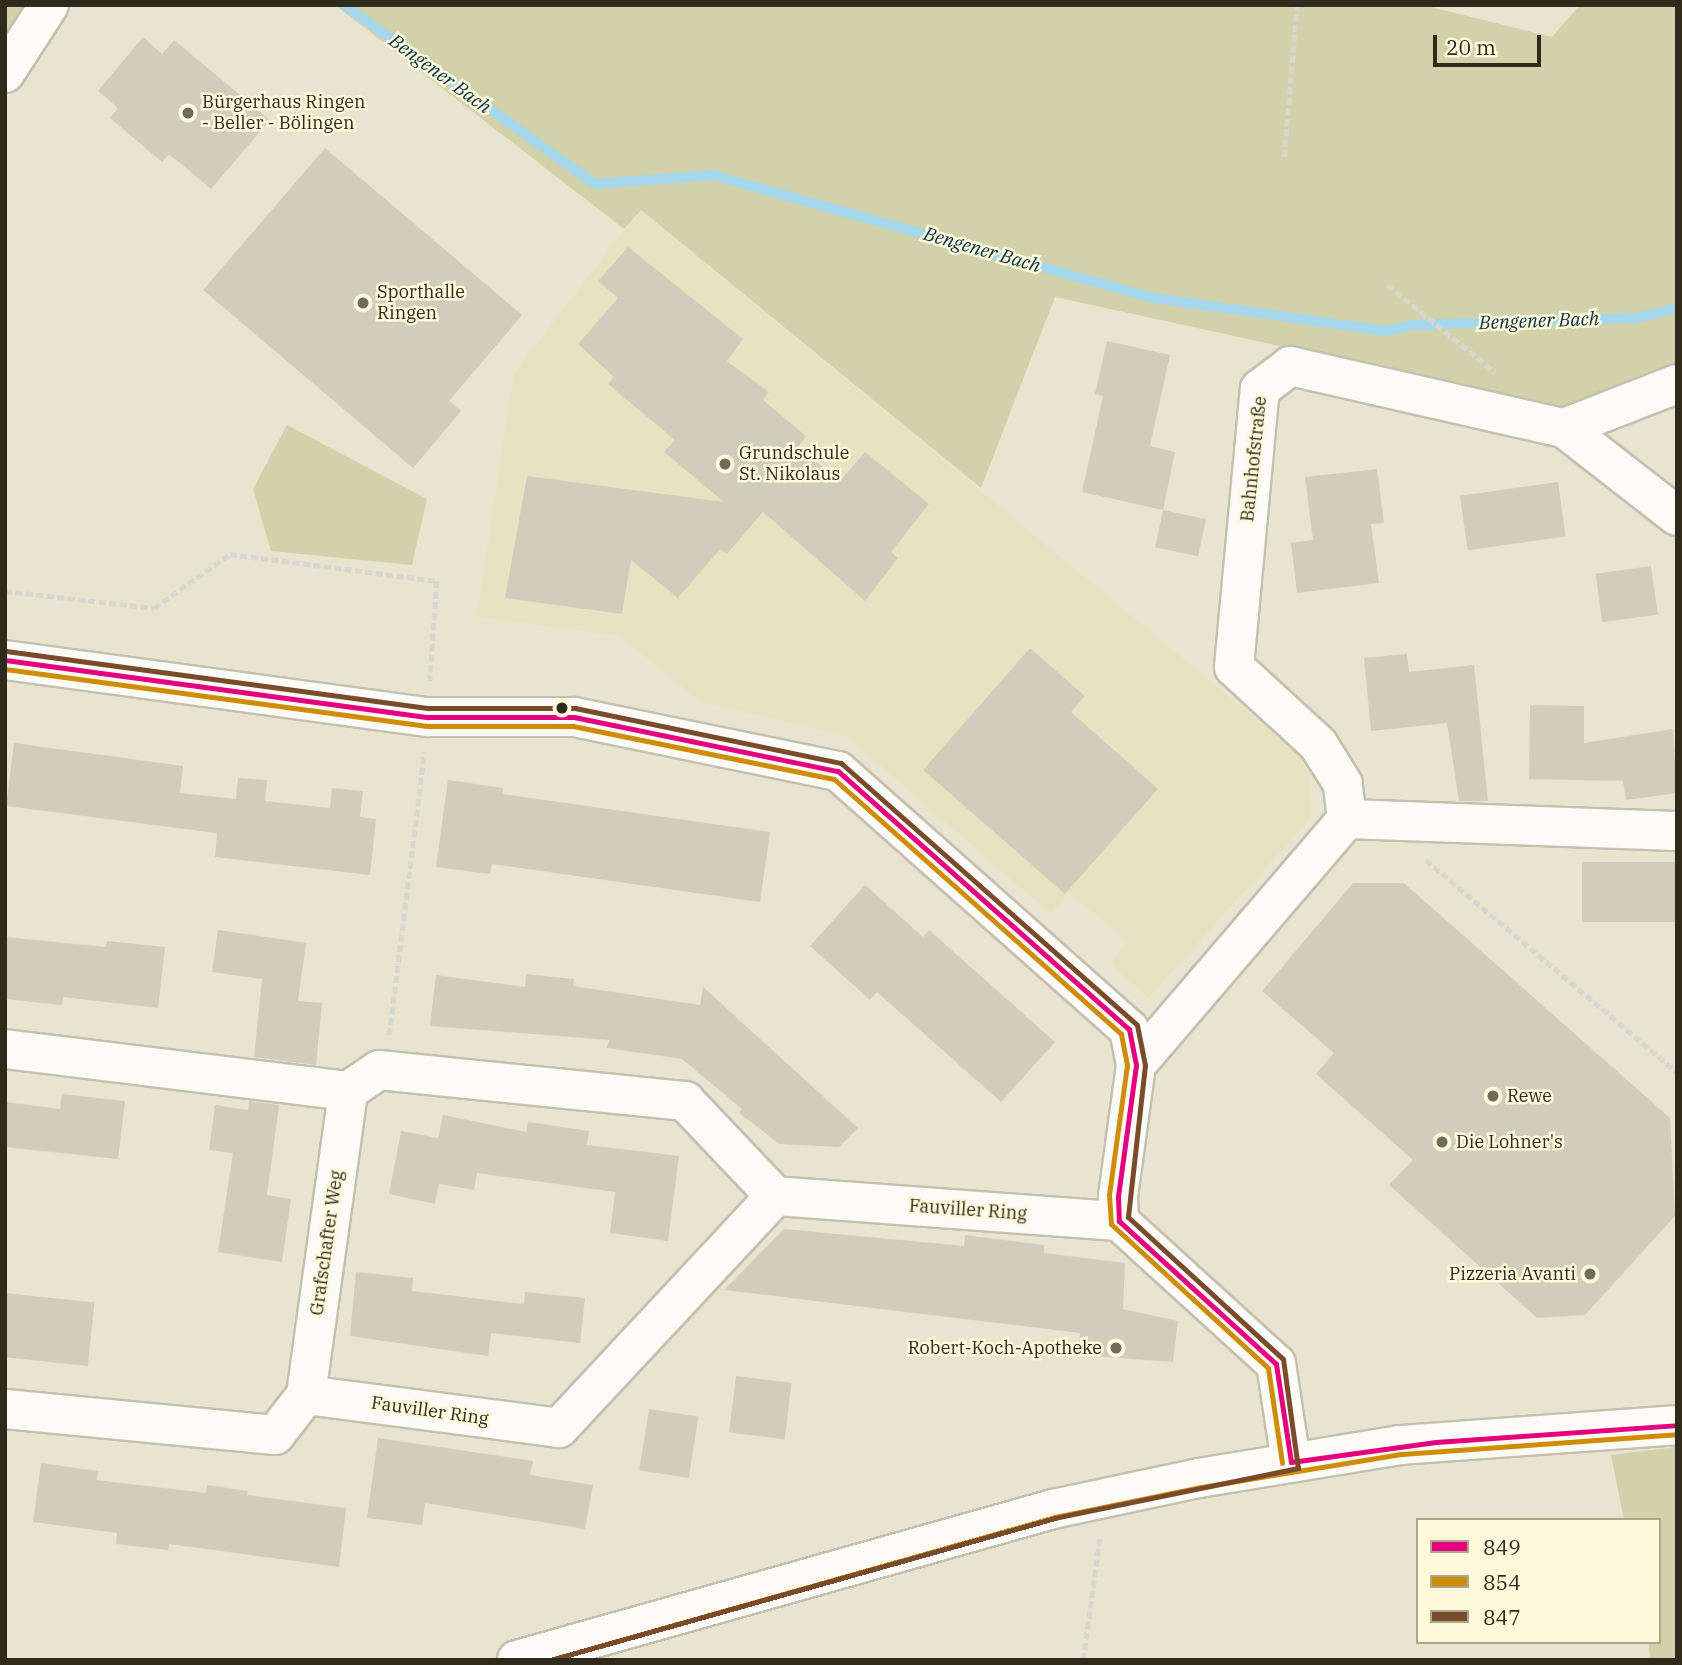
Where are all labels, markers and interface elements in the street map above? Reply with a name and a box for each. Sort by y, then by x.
scale bar [1437,21,1546,65]
water label: Bengener Bach [385,29,495,119]
text: 20 m [1446,33,1496,61]
place label: Bürgerhaus Ringen - Beller - Bölingen [202,92,365,134]
marker: Bürgerhaus Ringen - Beller - Bölingen [180,105,196,121]
water label: Bengener Bach [921,222,1043,278]
place label: Sporthalle Ringen [377,282,465,324]
marker: Sporthalle Ringen [355,295,371,311]
water label: Bengener Bach [1478,308,1600,334]
street label: Bahnhofstraße [1237,395,1271,523]
place label: Grundschule St. Nikolaus [739,443,849,486]
marker: Grundschule St. Nikolaus [717,456,733,472]
unlabelled marker [555,701,569,715]
place label: Rewe [1507,1085,1552,1107]
marker: Rewe [1485,1088,1501,1104]
place label: Die Lohner's [1456,1131,1563,1153]
marker: Die Lohner's [1434,1134,1450,1150]
street label: Grafschafter Weg [306,1169,348,1317]
street label: Fauviller Ring [908,1195,1028,1225]
place label: Pizzeria Avanti [1449,1263,1576,1285]
marker: Pizzeria Avanti [1582,1266,1598,1282]
place label: Robert-Koch-Apotheke [908,1337,1102,1359]
marker: Robert-Koch-Apotheke [1108,1340,1124,1356]
street label: Fauviller Ring [370,1392,490,1430]
legend [1416,1518,1661,1644]
text: 849 [1483,1533,1521,1561]
text: 854 [1483,1568,1521,1596]
text: 847 [1483,1603,1521,1631]

